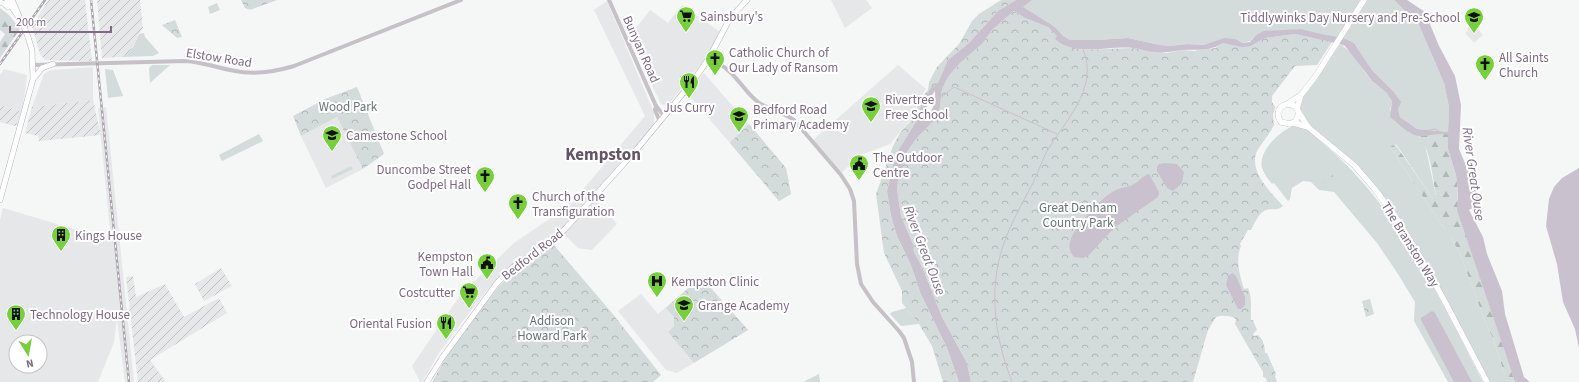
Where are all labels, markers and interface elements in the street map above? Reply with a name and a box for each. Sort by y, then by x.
supermarket icon: Sainsbury's [675,5,697,33]
school or university icon: Tiddlywinks Day Nursery and Pre-School [1463,6,1485,34]
scale bar [10,8,111,34]
place label: Sainsbury's [700,8,763,26]
place label: Tiddlywinks Day Nursery and Pre-School [1240,9,1460,27]
street label: Bunyan Road [618,13,664,86]
text: 200 m [16,14,46,31]
street label: Elstow Road [185,44,253,72]
place label: Catholic Church of Our Lady of Ransom [729,44,838,77]
church icon: Catholic Church of Our Lady of Ransom [704,48,726,76]
place label: All Saints Church [1499,49,1549,82]
church icon: All Saints Church [1474,53,1496,81]
restaurant icon: Jus Curry [678,71,700,99]
place label: Rivertree Free School [885,91,948,124]
school or university icon: Rivertree Free School [860,95,882,123]
park label: Wood Park [319,98,378,116]
place label: Jus Curry [663,99,715,117]
place label: Bedford Road Primary Academy [753,101,849,134]
school or university icon: Bedford Road Primary Academy [728,105,750,133]
school or university icon: Camestone School [321,124,343,152]
water label: River Great Ouse [1457,126,1490,223]
place label: Camestone School [346,127,447,145]
district label: Kempston [565,143,641,167]
place label: The Outdoor Centre [873,149,942,182]
public building icon: The Outdoor Centre [848,153,870,181]
place label: Duncombe Street Godpel Hall [377,161,472,194]
church icon: Duncombe Street Godpel Hall [474,165,496,193]
place label: Church of the Transfiguration [532,188,615,221]
church icon: Church of the Transfiguration [507,192,529,220]
street label: The Branston Way [1377,198,1444,291]
park label: Great Denham Country Park [1039,199,1117,232]
water label: River Great Ouse [898,203,950,298]
building icon: Kings House [50,224,72,252]
street label: Bedford Road [498,225,567,285]
place label: Kings House [75,227,142,245]
place label: Kempston Town Hall [418,248,473,281]
public building icon: Kempston Town Hall [476,252,498,280]
hospital icon: Kempston Clinic [646,270,668,298]
place label: Kempston Clinic [671,273,759,291]
supermarket icon: Costcutter [458,281,480,309]
place label: Costcutter [399,284,455,302]
school or university icon: Grange Academy [673,294,695,322]
place label: Grange Academy [698,297,789,315]
building icon: Technology House [5,303,27,331]
place label: Technology House [30,306,130,324]
restaurant icon: Oriental Fusion [435,312,457,340]
park label: Addison Howard Park [517,312,587,345]
place label: Oriental Fusion [349,315,432,333]
north arrow [8,334,48,374]
text: N [25,355,35,371]

